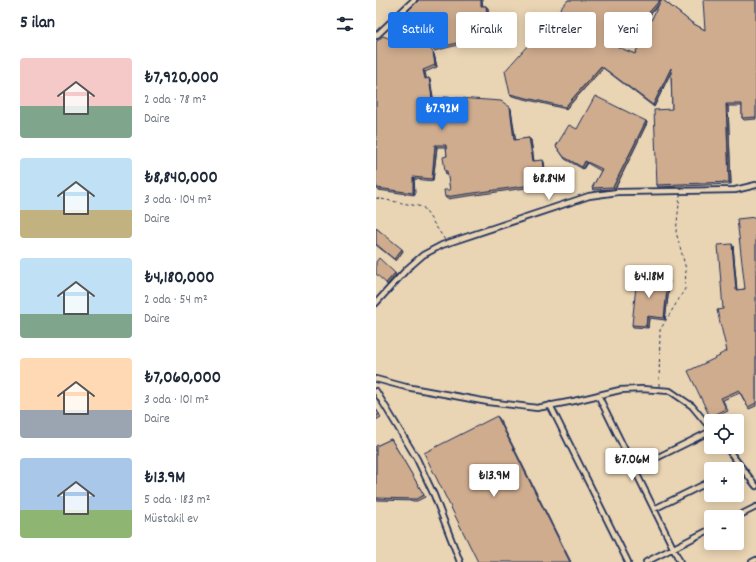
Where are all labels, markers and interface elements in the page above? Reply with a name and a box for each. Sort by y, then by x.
text: 5 ilan [20,12,55,36]
chip: Satılık [388,12,448,48]
chip: Kiralık [456,12,517,48]
chip: Filtreler [525,12,596,48]
chip: Yeni [604,12,652,48]
icon: filters [334,13,356,35]
text: ₺7,920,000 [144,67,219,91]
icon: home [52,74,100,122]
text: 2 oda · 78 m² [144,91,206,110]
pin: ₺7.92M [409,97,475,131]
text: ₺7.92M [425,100,459,119]
text: Daire [144,110,170,129]
text: ₺8,840,000 [144,167,218,191]
pin: ₺8.84M [516,167,582,201]
text: ₺8.84M [533,170,565,189]
icon: home [52,174,100,222]
text: 3 oda · 104 m² [144,191,212,210]
text: Daire [144,210,170,229]
pin: ₺4.18M [616,265,682,299]
text: ₺4,180,000 [144,267,215,291]
text: ₺4.18M [634,268,664,287]
icon: home [52,274,100,322]
text: 2 oda · 54 m² [144,291,208,310]
text: Daire [144,310,170,329]
text: ₺7,060,000 [144,367,221,391]
icon: home [52,374,100,422]
text: 3 oda · 101 m² [144,391,209,410]
text: Daire [144,410,170,429]
map controls [704,414,744,550]
button: locate [704,414,744,454]
pin: ₺7.06M [599,448,665,482]
text: ₺7.06M [614,451,650,470]
button: + [704,462,744,502]
pin: ₺13.9M [461,464,527,498]
text: ₺13.9M [144,467,185,491]
text: ₺13.9M [478,467,510,486]
icon: home [52,474,100,522]
text: 5 oda · 183 m² [144,491,210,510]
text: Müstakil ev [144,510,199,529]
button: − [704,510,744,550]

